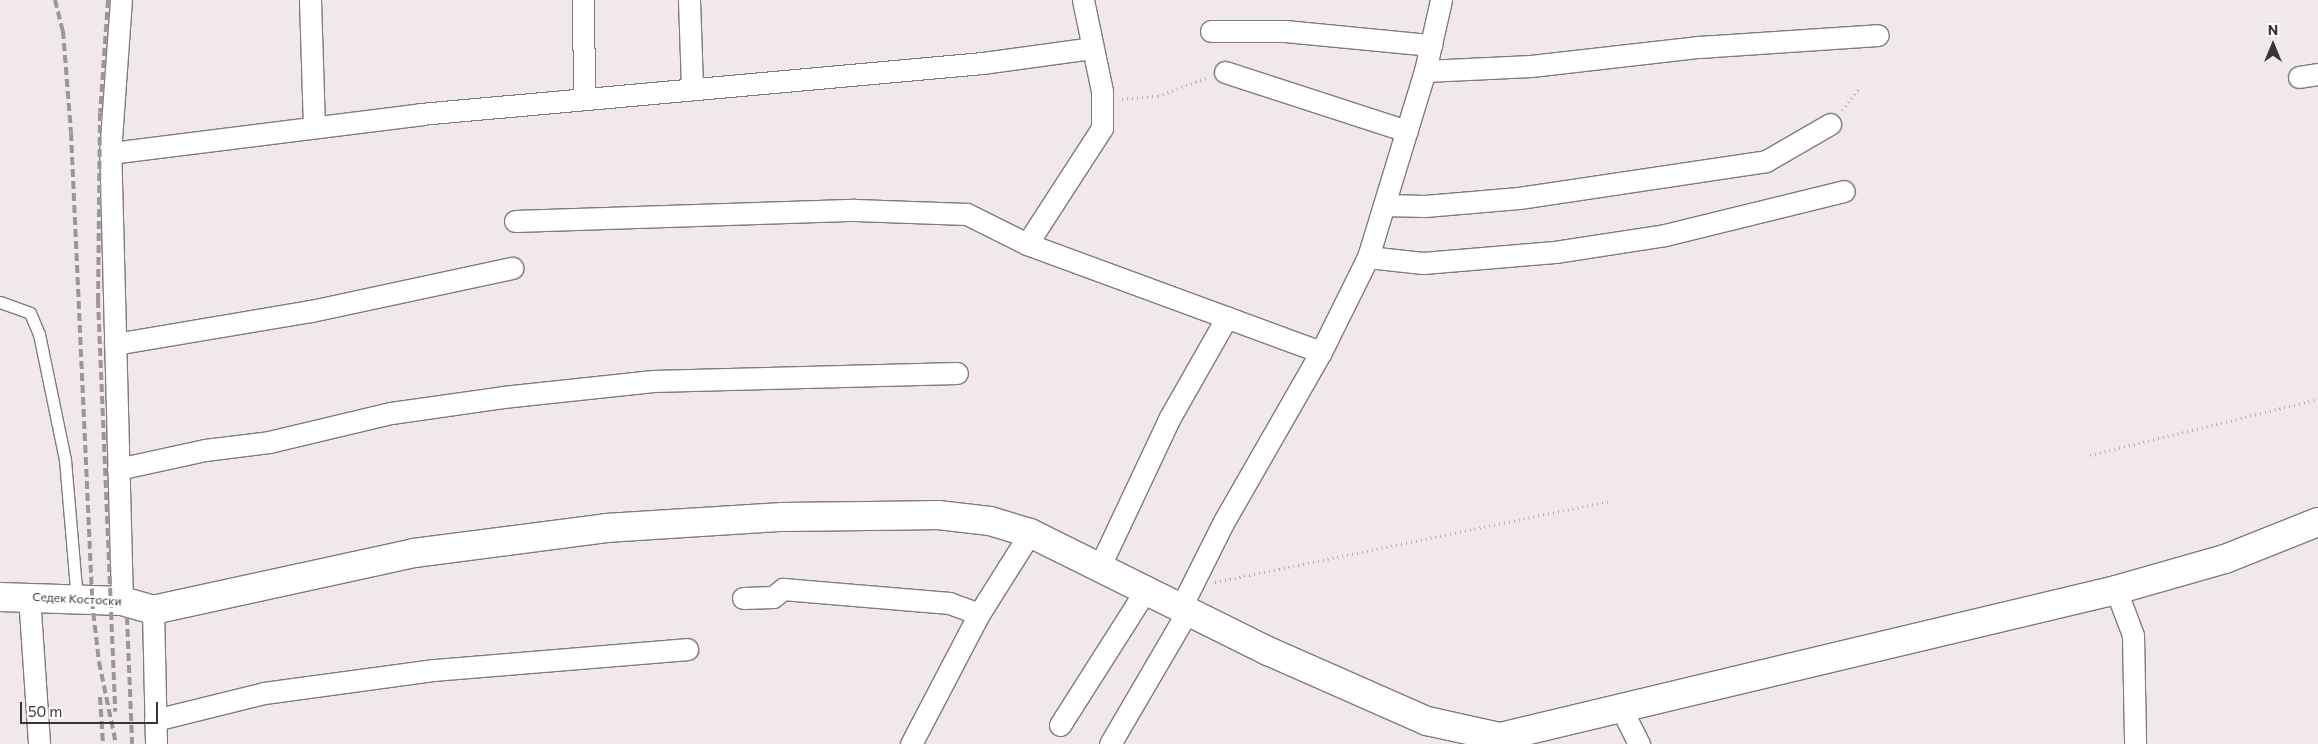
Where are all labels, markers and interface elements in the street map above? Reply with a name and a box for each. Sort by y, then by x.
north arrow [2248,20,2298,70]
text: N [2268,21,2278,38]
street label: Седек Костоски [32,589,122,609]
scale bar [22,692,160,724]
text: 50 m [28,702,62,720]

